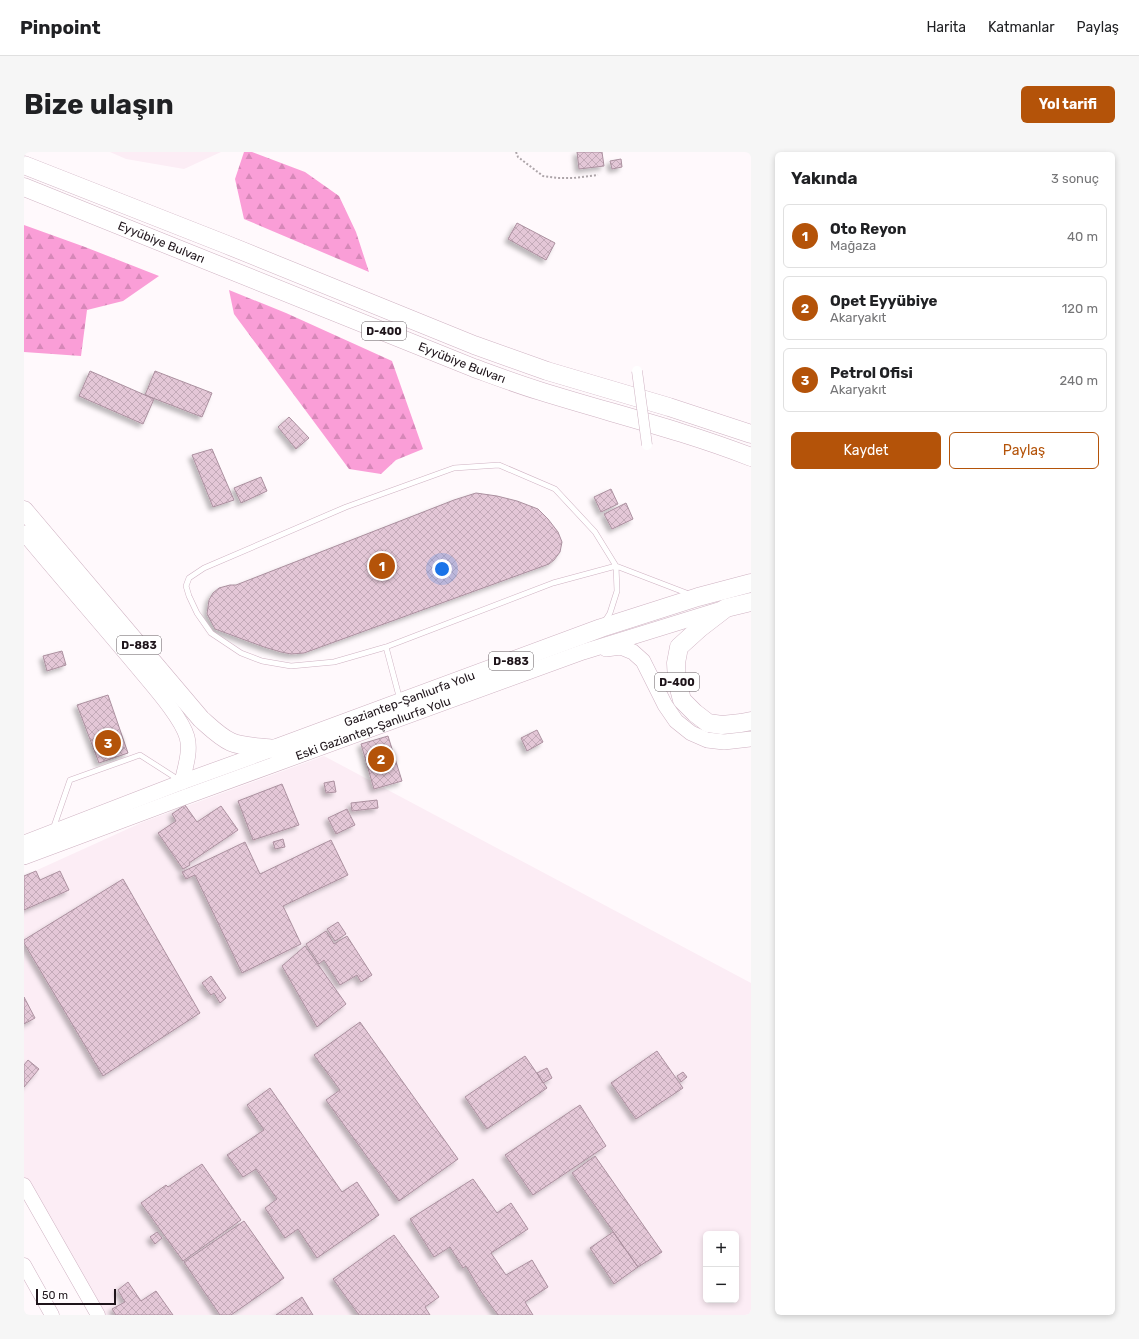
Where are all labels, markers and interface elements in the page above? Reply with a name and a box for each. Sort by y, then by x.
text: Pinpoint [20,16,101,39]
text: Harita [926,19,966,36]
text: Katmanlar [988,19,1055,36]
text: Paylaş [1077,19,1119,36]
button: Yol tarifi [1021,86,1115,123]
text: Bize ulaşın [24,88,174,121]
text: Yakında [791,168,857,188]
text: 3 sonuç [1051,171,1099,186]
street label: Eyyübiye Bulvarı [116,218,207,266]
text: Oto Reyon [830,220,906,238]
text: 1 [802,229,808,244]
text: 40 m [1067,229,1098,244]
text: Mağaza [830,238,876,253]
text: Opet Eyyübiye [830,292,938,310]
text: 2 [801,301,809,316]
text: 120 m [1062,301,1098,316]
text: Akaryakıt [830,310,886,325]
road number: D-400 [362,322,406,340]
street label: Eyyübiye Bulvarı [416,339,508,386]
text: Petrol Ofisi [830,364,913,382]
text: 3 [801,373,809,388]
text: 240 m [1059,373,1098,388]
text: Akaryakıt [830,382,886,397]
button: Kaydet [791,432,941,469]
button: Paylaş [949,432,1099,469]
pin: 1 [369,551,395,581]
your location [432,559,452,579]
road number: D-883 [117,636,161,654]
road number: D-883 [489,652,533,670]
street label: Gaziantep-Şanlıurfa Yolu [342,668,477,729]
road number: D-400 [655,673,699,691]
street label: Eski Gaziantep-Şanlıurfa Yolu [294,694,452,763]
pin: 3 [95,728,121,758]
pin: 2 [368,744,394,774]
map controls [703,1231,739,1303]
button: + [703,1231,739,1267]
button: − [703,1267,739,1303]
scale bar [36,1287,116,1306]
text: 50 m [42,1289,68,1302]

